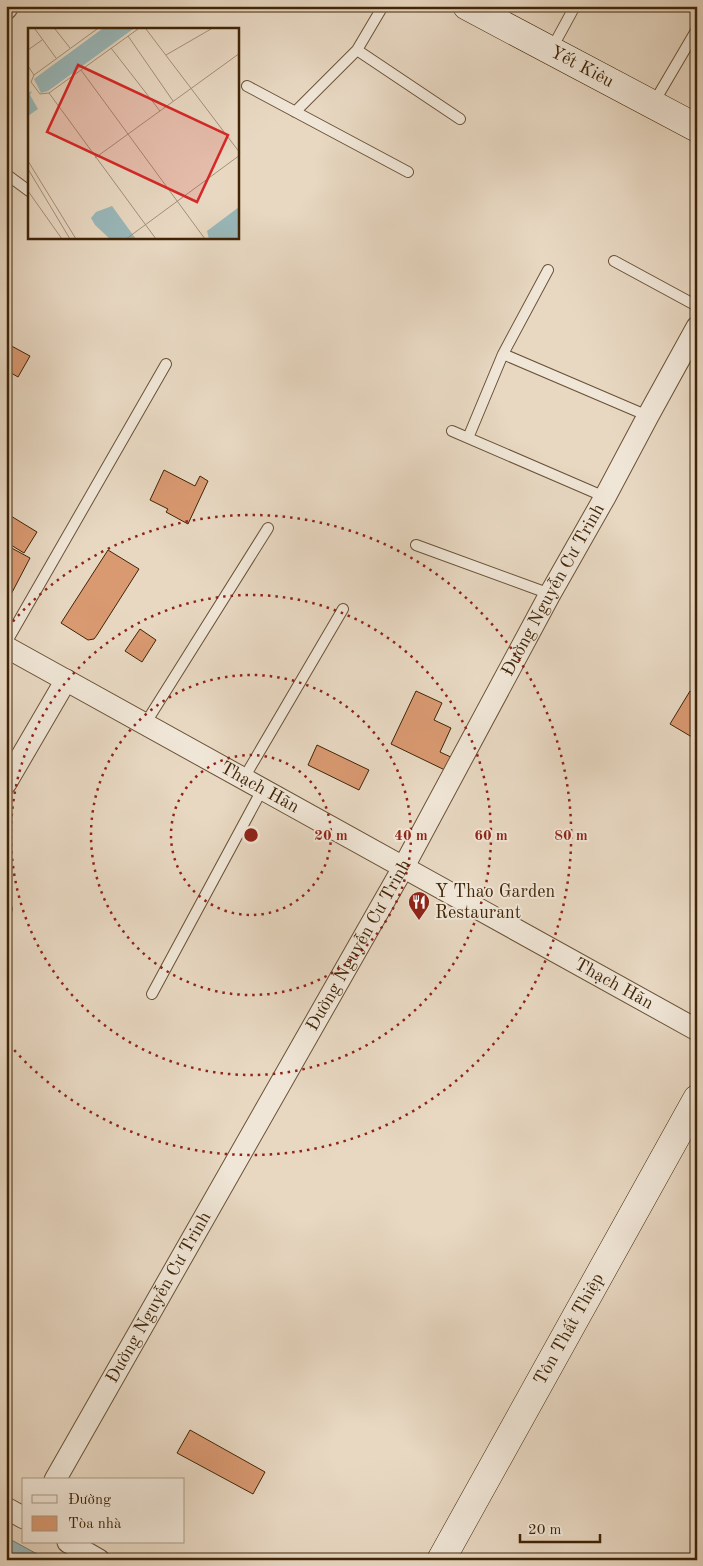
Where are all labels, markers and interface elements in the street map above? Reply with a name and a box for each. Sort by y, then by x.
inset map [28,28,239,239]
street label: Yết Kiêu [547,43,617,91]
street label: Đường Nguyễn Cư Trinh [499,501,608,679]
street label: Thạch Hãn [217,759,302,817]
centre of rings [242,826,260,844]
text: 20 m [314,829,348,844]
text: 40 m [394,829,428,844]
text: 60 m [474,829,508,844]
text: 80 m [554,829,588,844]
street label: Đường Nguyễn Cư Trinh [303,857,415,1034]
place label: Y Thao Garden Restaurant [435,883,556,922]
restaurant icon: Y Thao Garden Restaurant [407,890,431,921]
street label: Thạch Hãn [571,955,657,1013]
street label: Đường Nguyễn Cư Trinh [103,1209,215,1386]
street label: Tôn Thất Thiệp [531,1270,607,1388]
legend [22,1478,185,1544]
text: Đường [68,1493,111,1508]
scale bar [520,1511,600,1543]
text: Tòa nhà [68,1517,122,1532]
text: 20 m [528,1523,562,1538]

